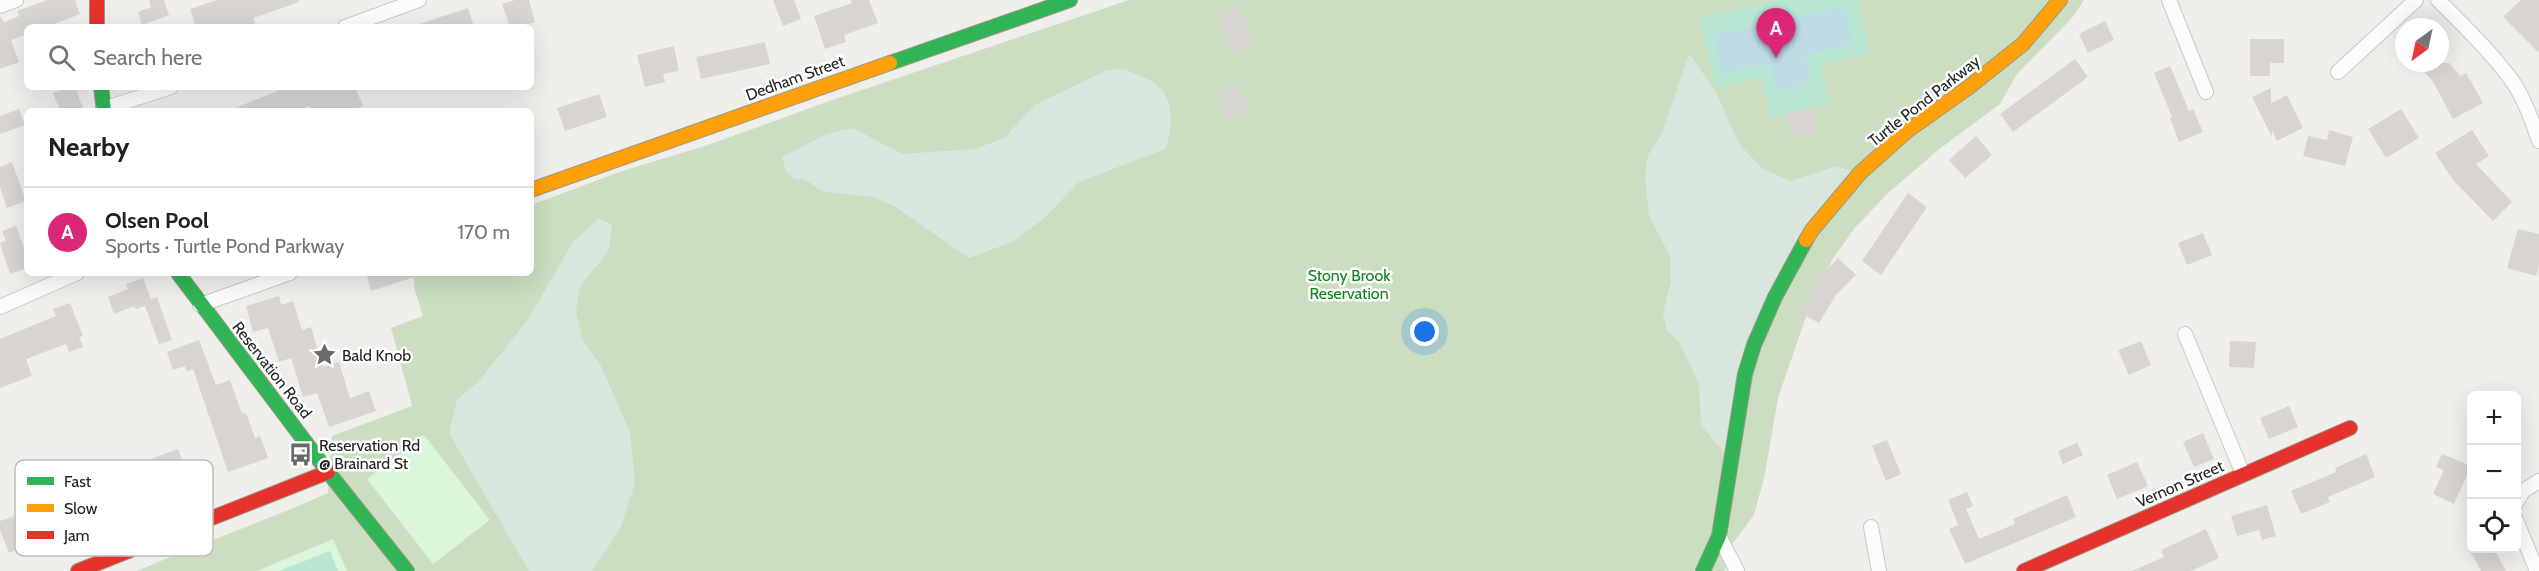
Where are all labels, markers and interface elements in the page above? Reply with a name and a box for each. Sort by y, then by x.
pin: A [1756,8,1796,58]
north arrow [2395,18,2449,72]
search box [24,24,534,90]
icon: search [45,41,78,74]
text: Search here [93,44,202,71]
street label: Dedham Street [743,51,848,105]
street label: Turtle Pond Parkway [1864,52,1984,150]
text: Nearby [48,131,129,163]
text: Olsen Pool [105,207,209,234]
text: A [61,220,74,244]
text: 170 m [458,220,510,244]
text: Sports · Turtle Pond Parkway [105,234,344,258]
park label: Stony Brook Reservation [1308,266,1391,303]
your location [1410,317,1439,346]
street label: Reservation Road [228,318,316,422]
place icon: Bald Knob [311,342,337,368]
place label: Bald Knob [342,346,411,365]
map controls [2467,391,2521,553]
button: + [2467,391,2521,445]
place label: Reservation Rd @ Brainard St [319,436,420,473]
bus stop icon: Reservation Rd @ Brainard St [288,441,314,467]
button: − [2467,445,2521,499]
street label: Vernon Street [2133,456,2227,512]
legend [15,460,213,556]
text: Fast [64,472,92,491]
text: Slow [64,499,98,518]
button: locate [2467,499,2521,553]
text: Jam [63,526,90,545]

